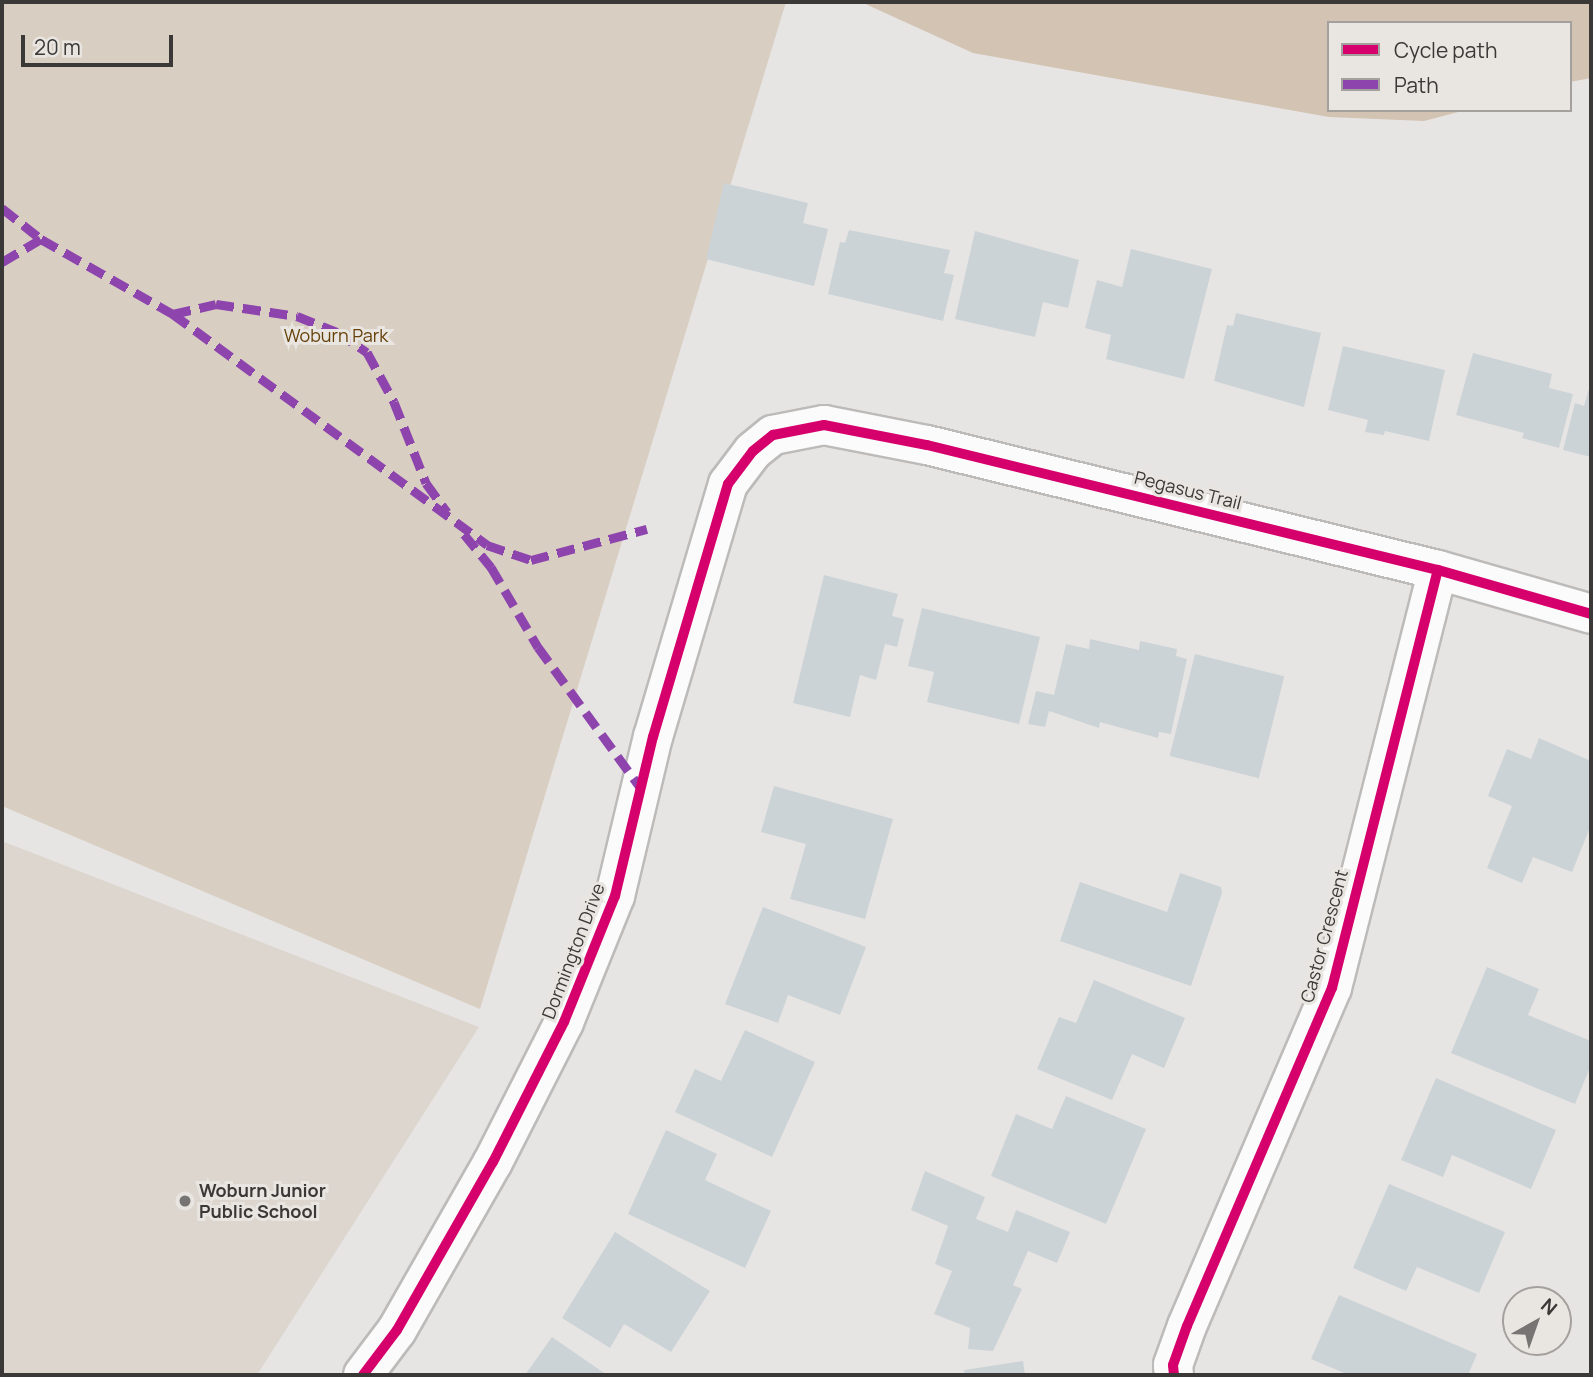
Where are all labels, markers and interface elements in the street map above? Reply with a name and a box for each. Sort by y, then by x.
scale bar [24,21,177,65]
legend [1327,21,1572,112]
text: 20 m [34,33,81,61]
text: Cycle path [1394,36,1497,64]
text: Path [1394,71,1439,99]
park label: Woburn Park [284,324,388,346]
street label: Pegasus Trail [1132,466,1244,514]
street label: Castor Crescent [1296,867,1352,1005]
street label: Dormington Drive [537,880,609,1022]
place label: Woburn Junior Public School [199,1180,326,1222]
marker: Woburn Junior Public School [177,1193,193,1209]
north arrow [1502,1286,1572,1356]
text: N [1536,1292,1563,1321]

